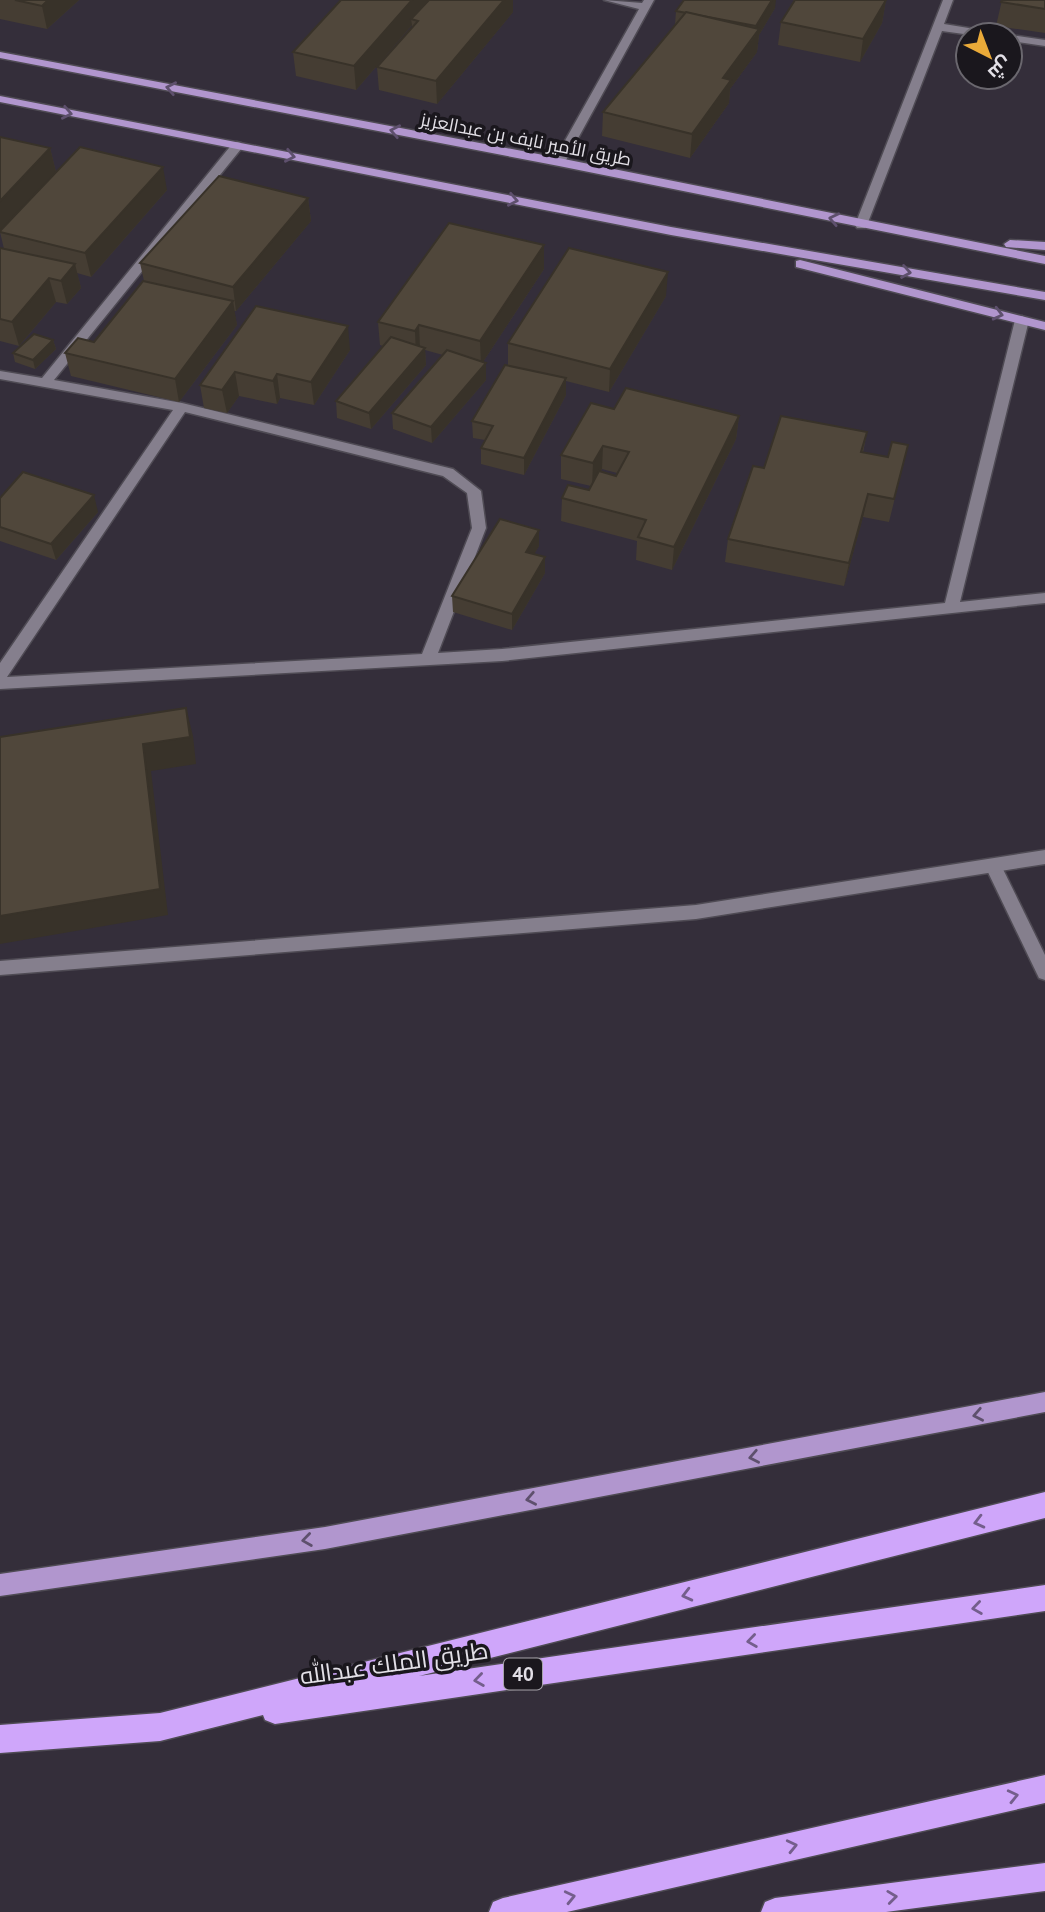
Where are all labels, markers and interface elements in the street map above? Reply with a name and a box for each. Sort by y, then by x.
north arrow [954,21,1024,91]
text: ش [983,52,1017,86]
one-way arrow [165,81,177,96]
one-way arrow [61,104,73,119]
street label: طريق الأمير نايف بن عبدالعزيز [417,107,633,172]
one-way arrow [389,124,401,139]
one-way arrow [284,148,296,163]
one-way arrow [507,192,519,207]
one-way arrow [828,213,840,228]
one-way arrow [900,264,912,279]
one-way arrow [992,306,1004,320]
one-way arrow [972,1407,984,1422]
one-way arrow [748,1449,760,1464]
one-way arrow [525,1491,537,1506]
one-way arrow [973,1514,985,1528]
one-way arrow [301,1533,313,1548]
one-way arrow [681,1587,693,1601]
one-way arrow [972,1600,983,1615]
one-way arrow [746,1633,758,1648]
street label: طريق الملك عبدالله [298,1634,490,1692]
road number: 40 [504,1658,542,1690]
one-way arrow [473,1673,485,1688]
one-way arrow [1007,1790,1019,1804]
one-way arrow [786,1840,798,1855]
one-way arrow [886,1890,898,1905]
one-way arrow [564,1891,576,1905]

